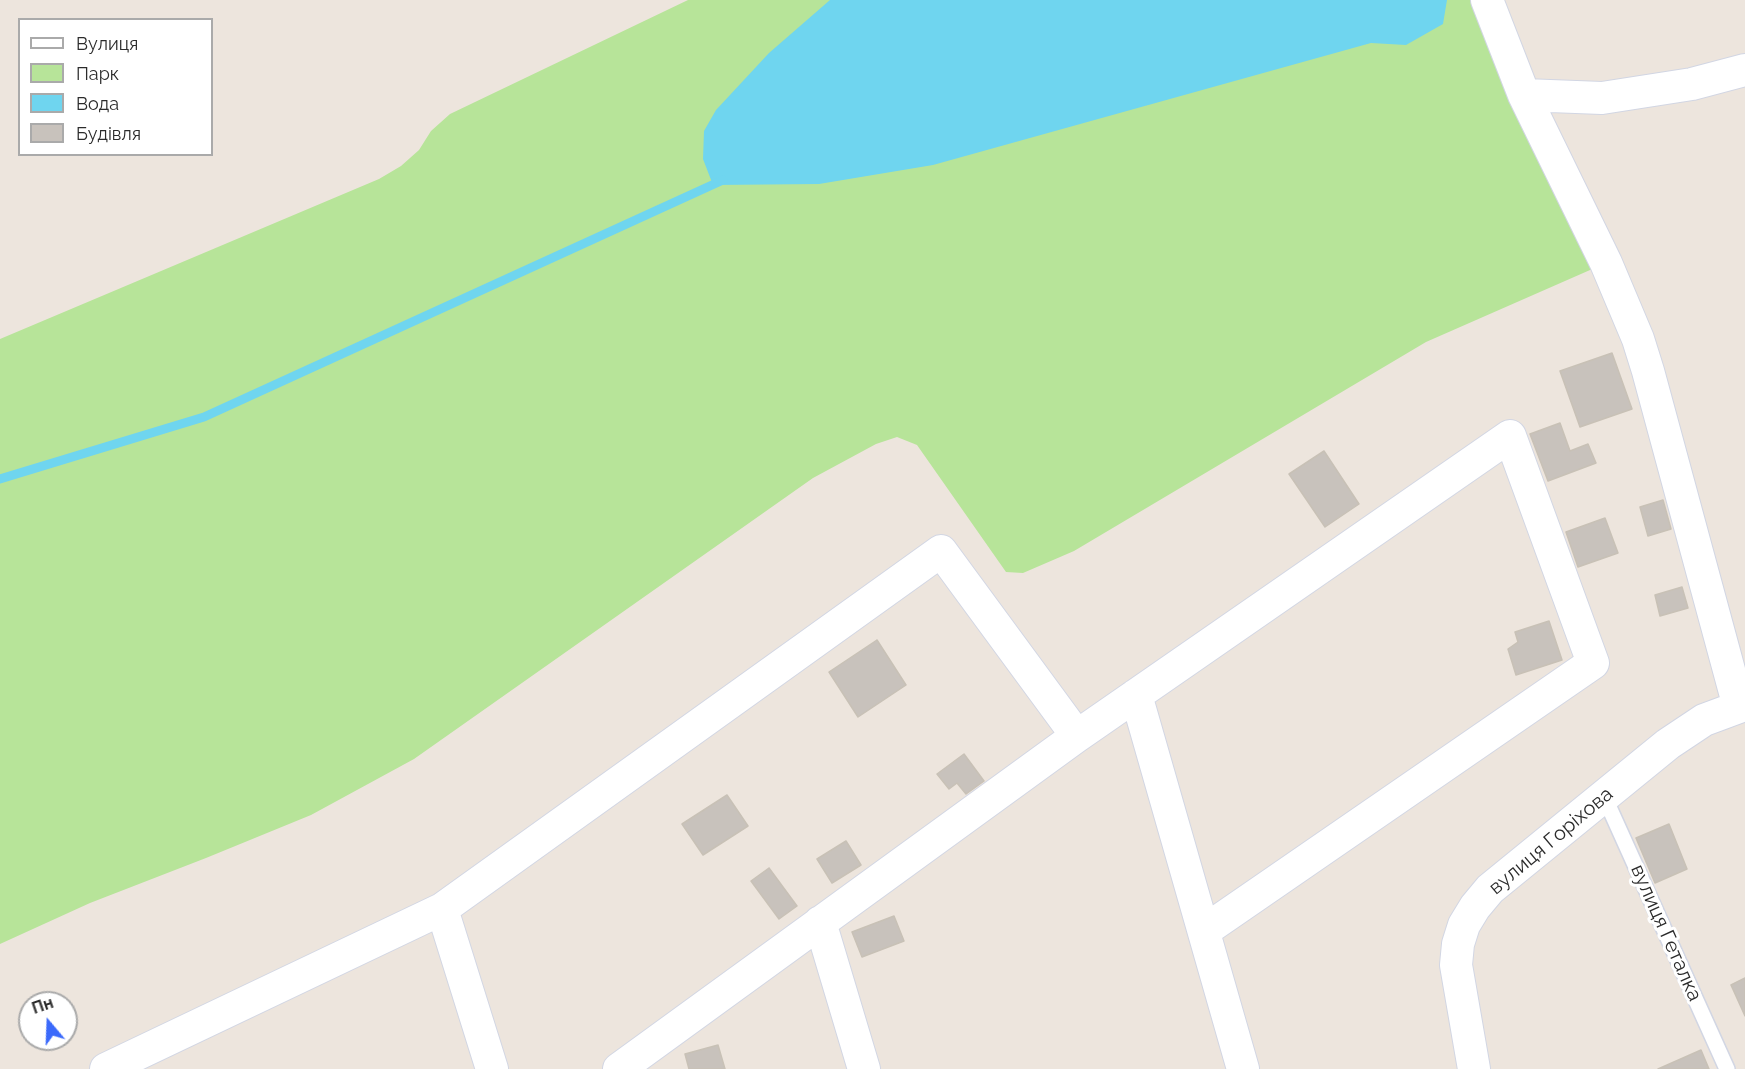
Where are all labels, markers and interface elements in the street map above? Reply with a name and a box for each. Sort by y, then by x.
legend [18,18,213,156]
text: Вулиця [76,33,138,54]
text: Парк [76,63,119,84]
text: Вода [76,93,119,114]
text: Будівля [76,123,141,144]
street label: вулиця Горіхова [1484,782,1618,900]
street label: вулиця Геталка [1625,861,1707,1005]
north arrow [18,991,78,1051]
text: Пн [29,993,56,1018]

